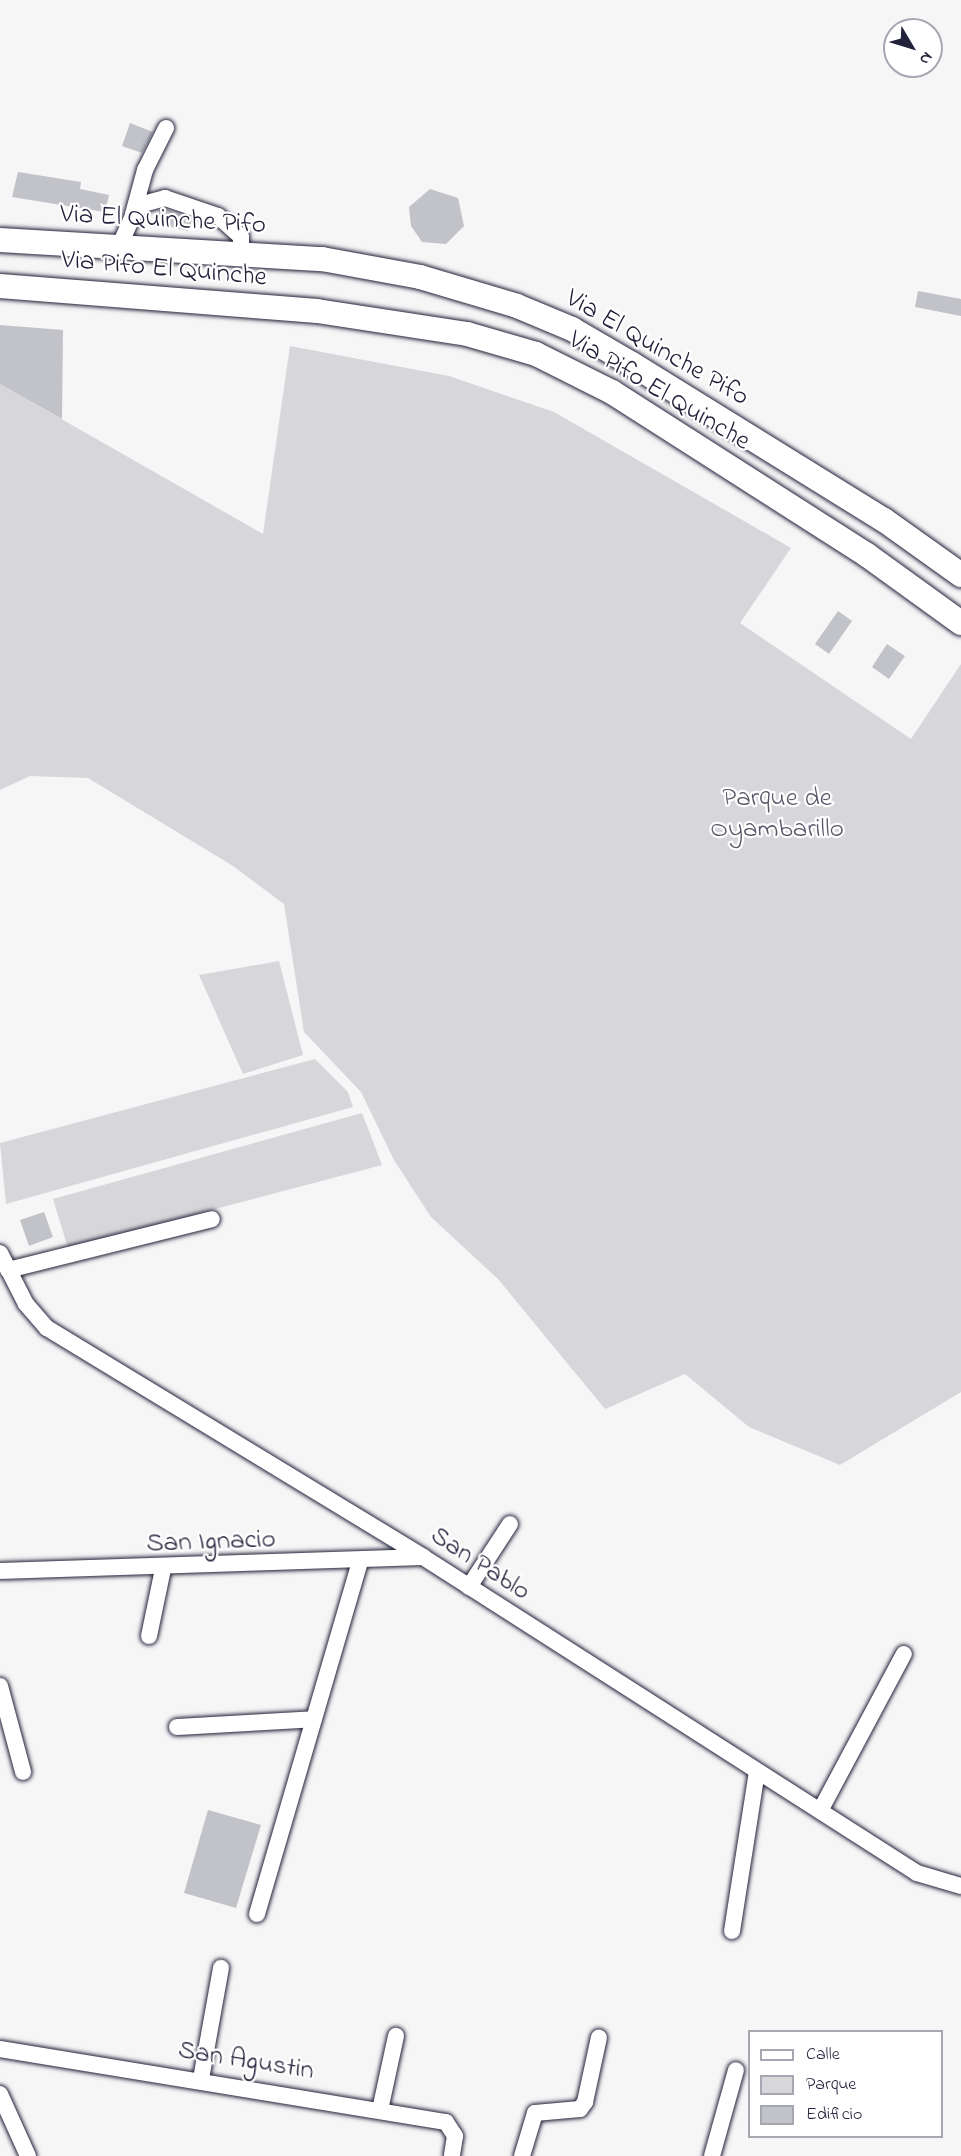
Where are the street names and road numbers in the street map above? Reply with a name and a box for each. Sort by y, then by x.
street label: Via El Quinche Pifo [59,198,267,242]
street label: Via Pifo El Quinche [60,244,268,294]
street label: Via El Quinche Pifo [560,282,754,414]
street label: Via Pifo El Quinche [562,324,756,458]
street label: San Pablo [424,1520,536,1608]
street label: San Ignacio [146,1524,276,1560]
street label: San Agustin [176,2034,316,2088]

